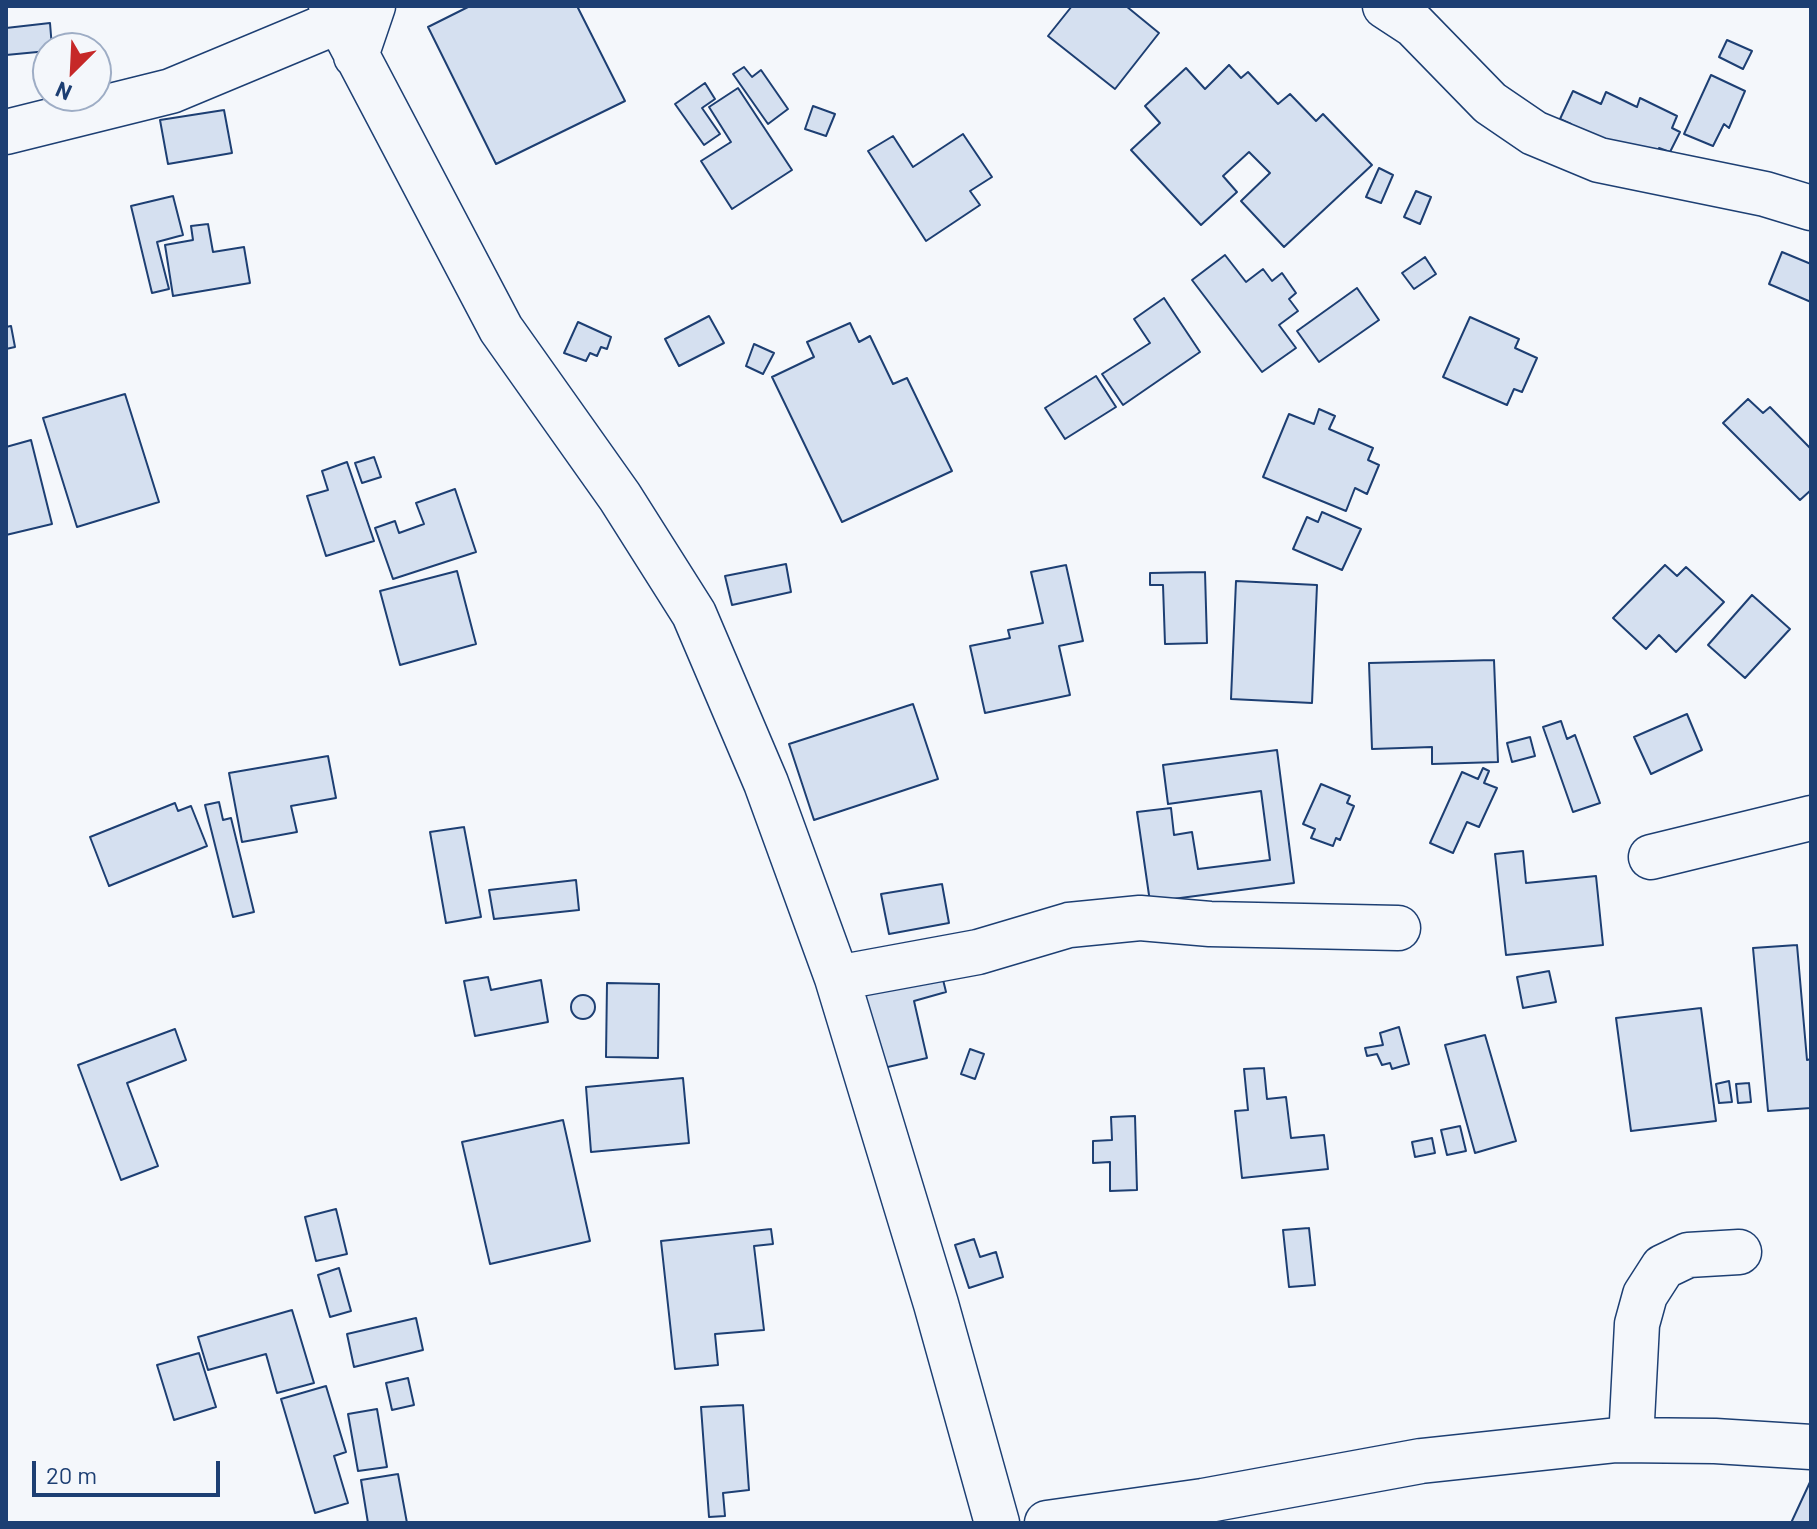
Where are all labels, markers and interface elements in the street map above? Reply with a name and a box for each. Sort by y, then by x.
north arrow [32,32,112,112]
text: N [51,77,75,107]
scale bar [36,1445,224,1495]
text: 20 m [46,1460,97,1489]

